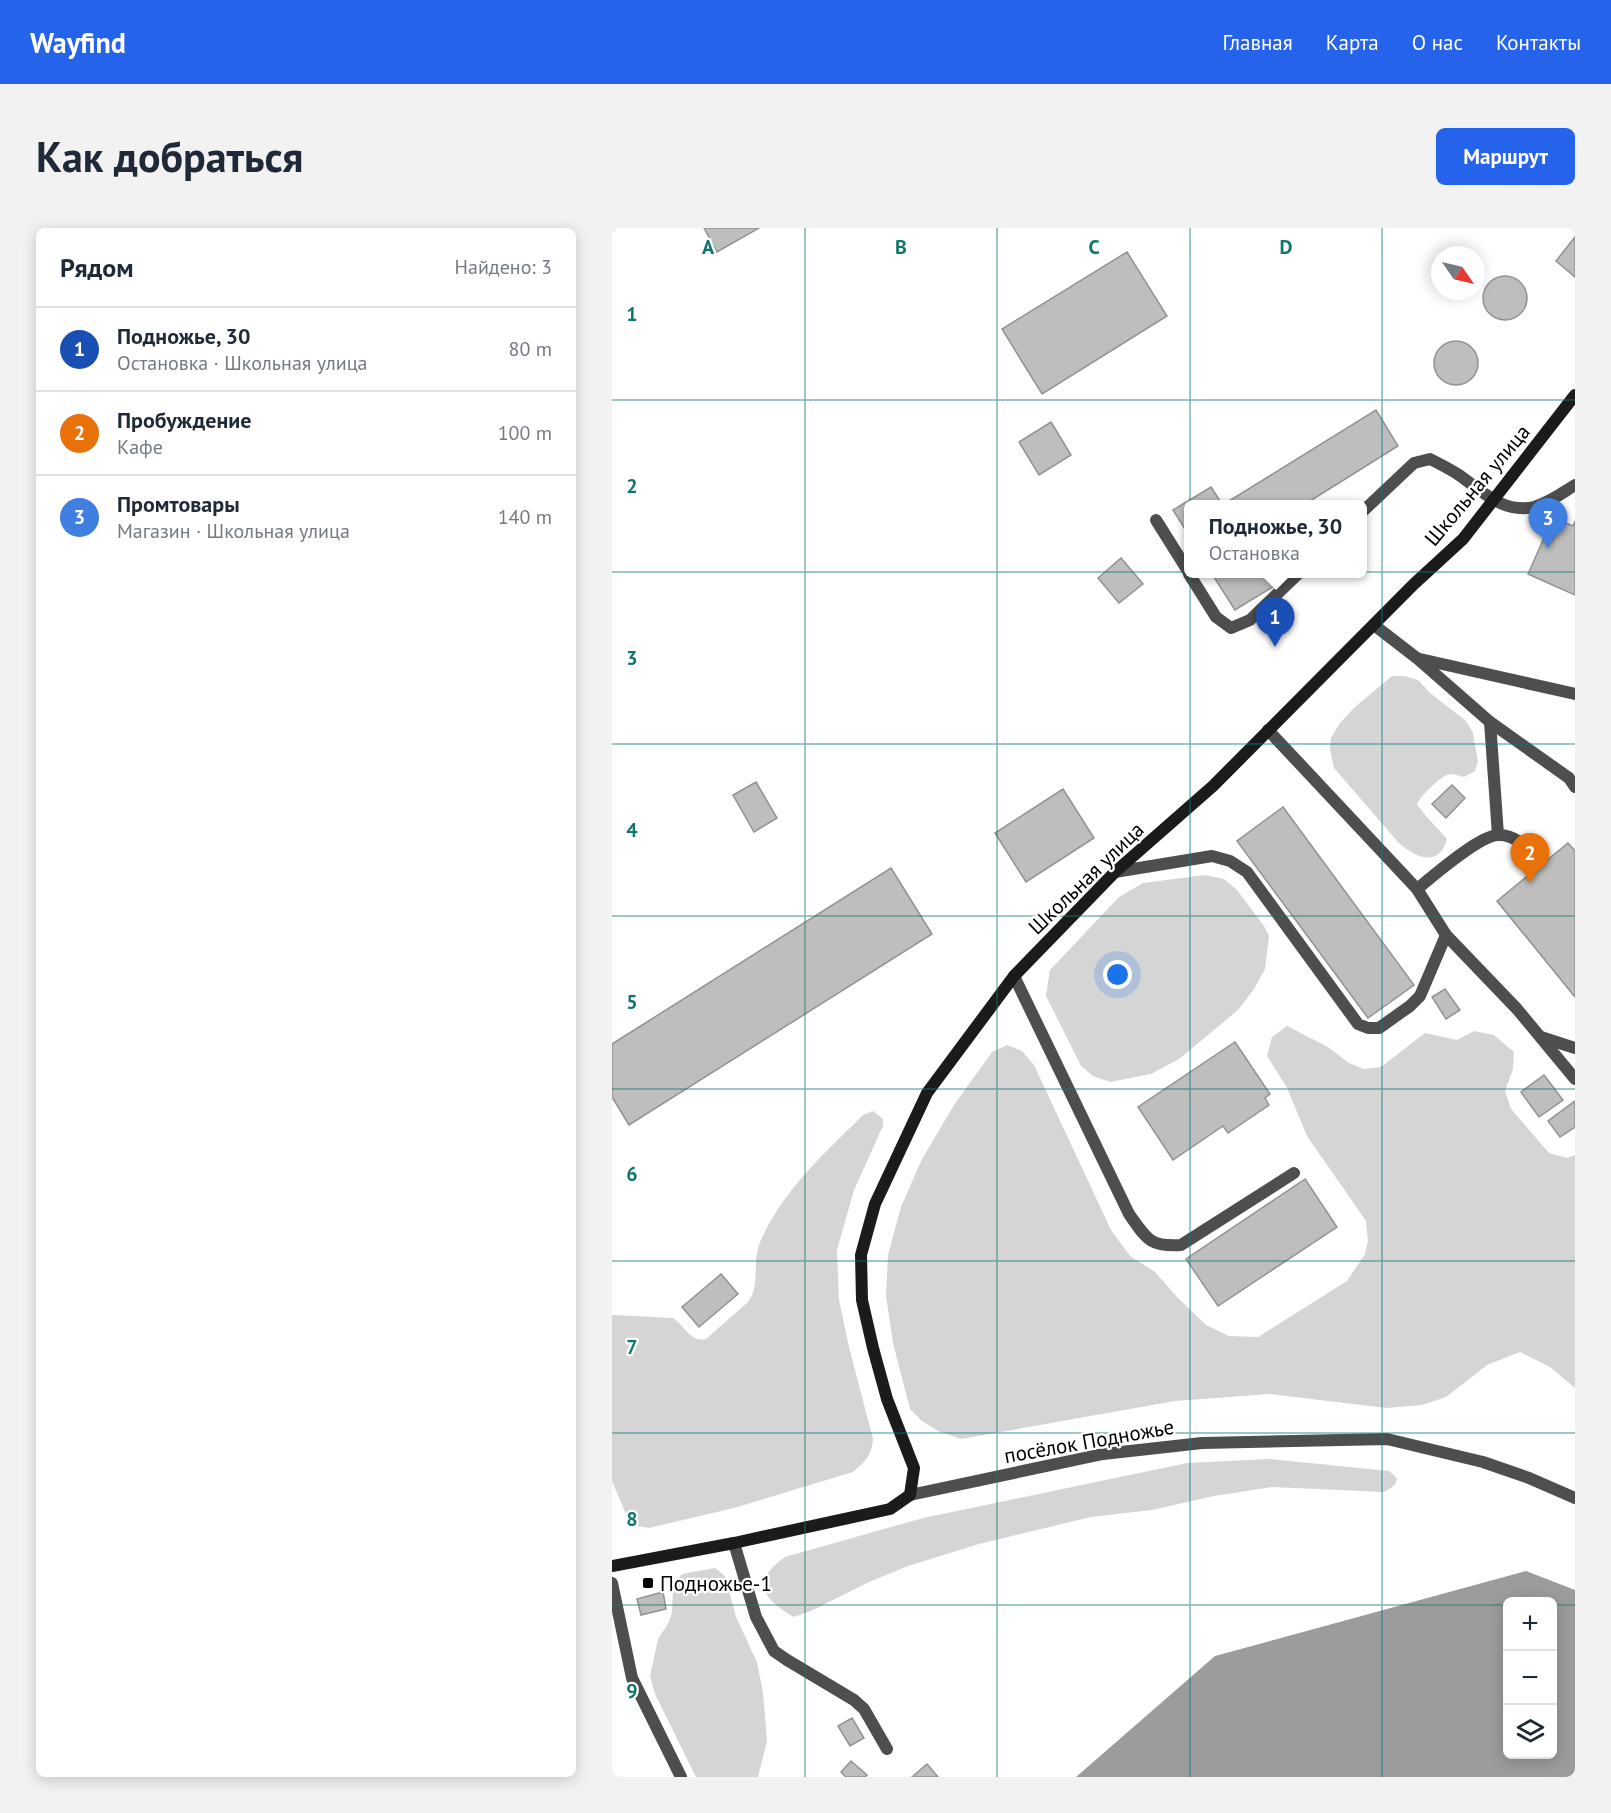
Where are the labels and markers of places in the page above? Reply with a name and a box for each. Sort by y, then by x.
pin: 3 [1528,498,1568,548]
pin: 1 [1256,598,1294,647]
pin: 2 [1510,834,1550,883]
place label: Подножье-1 [660,1570,772,1597]
marker: Подножье-1 [641,1576,655,1590]

